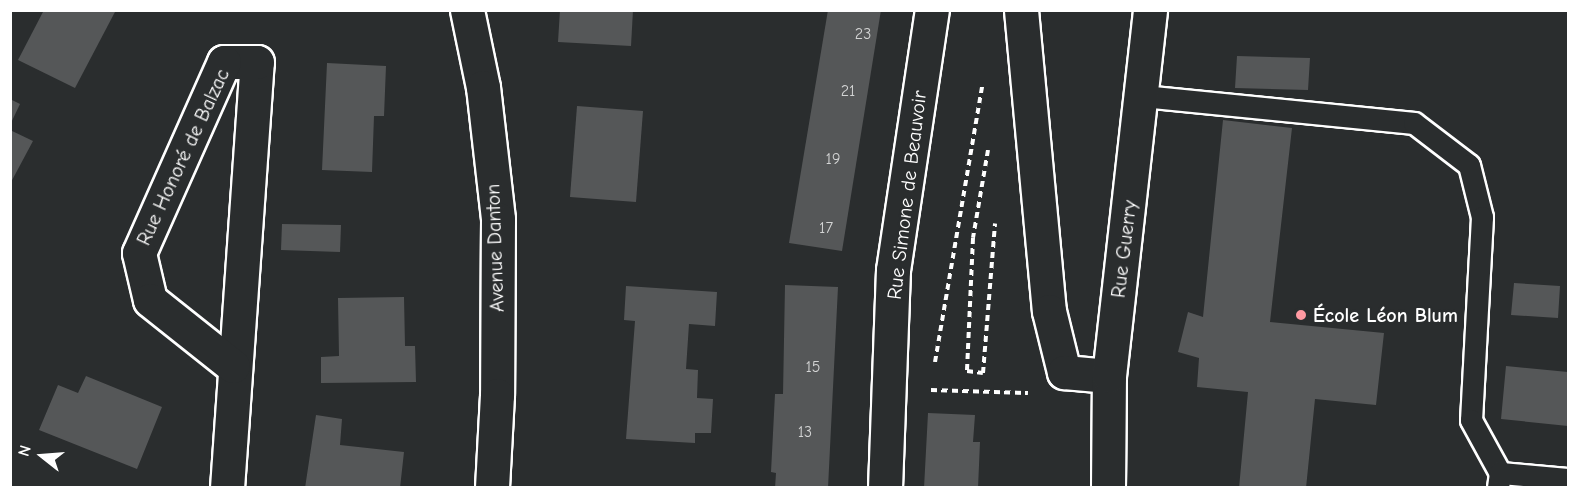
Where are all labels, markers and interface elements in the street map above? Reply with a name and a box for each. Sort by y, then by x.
house number: 23 [855,24,871,44]
street label: Rue Honoré de Balzac [132,65,234,249]
house number: 21 [841,81,855,101]
street label: Rue Simone de Beauvoir [882,89,932,301]
house number: 19 [826,149,840,169]
street label: Avenue Danton [481,183,509,313]
street label: Rue Guerry [1106,199,1142,299]
house number: 17 [819,218,833,238]
place label: École Léon Blum [1313,303,1458,327]
marker: École Léon Blum [1294,308,1308,322]
house number: 15 [805,357,821,377]
house number: 13 [798,422,812,442]
north arrow [12,426,72,486]
text: N [15,443,35,458]

